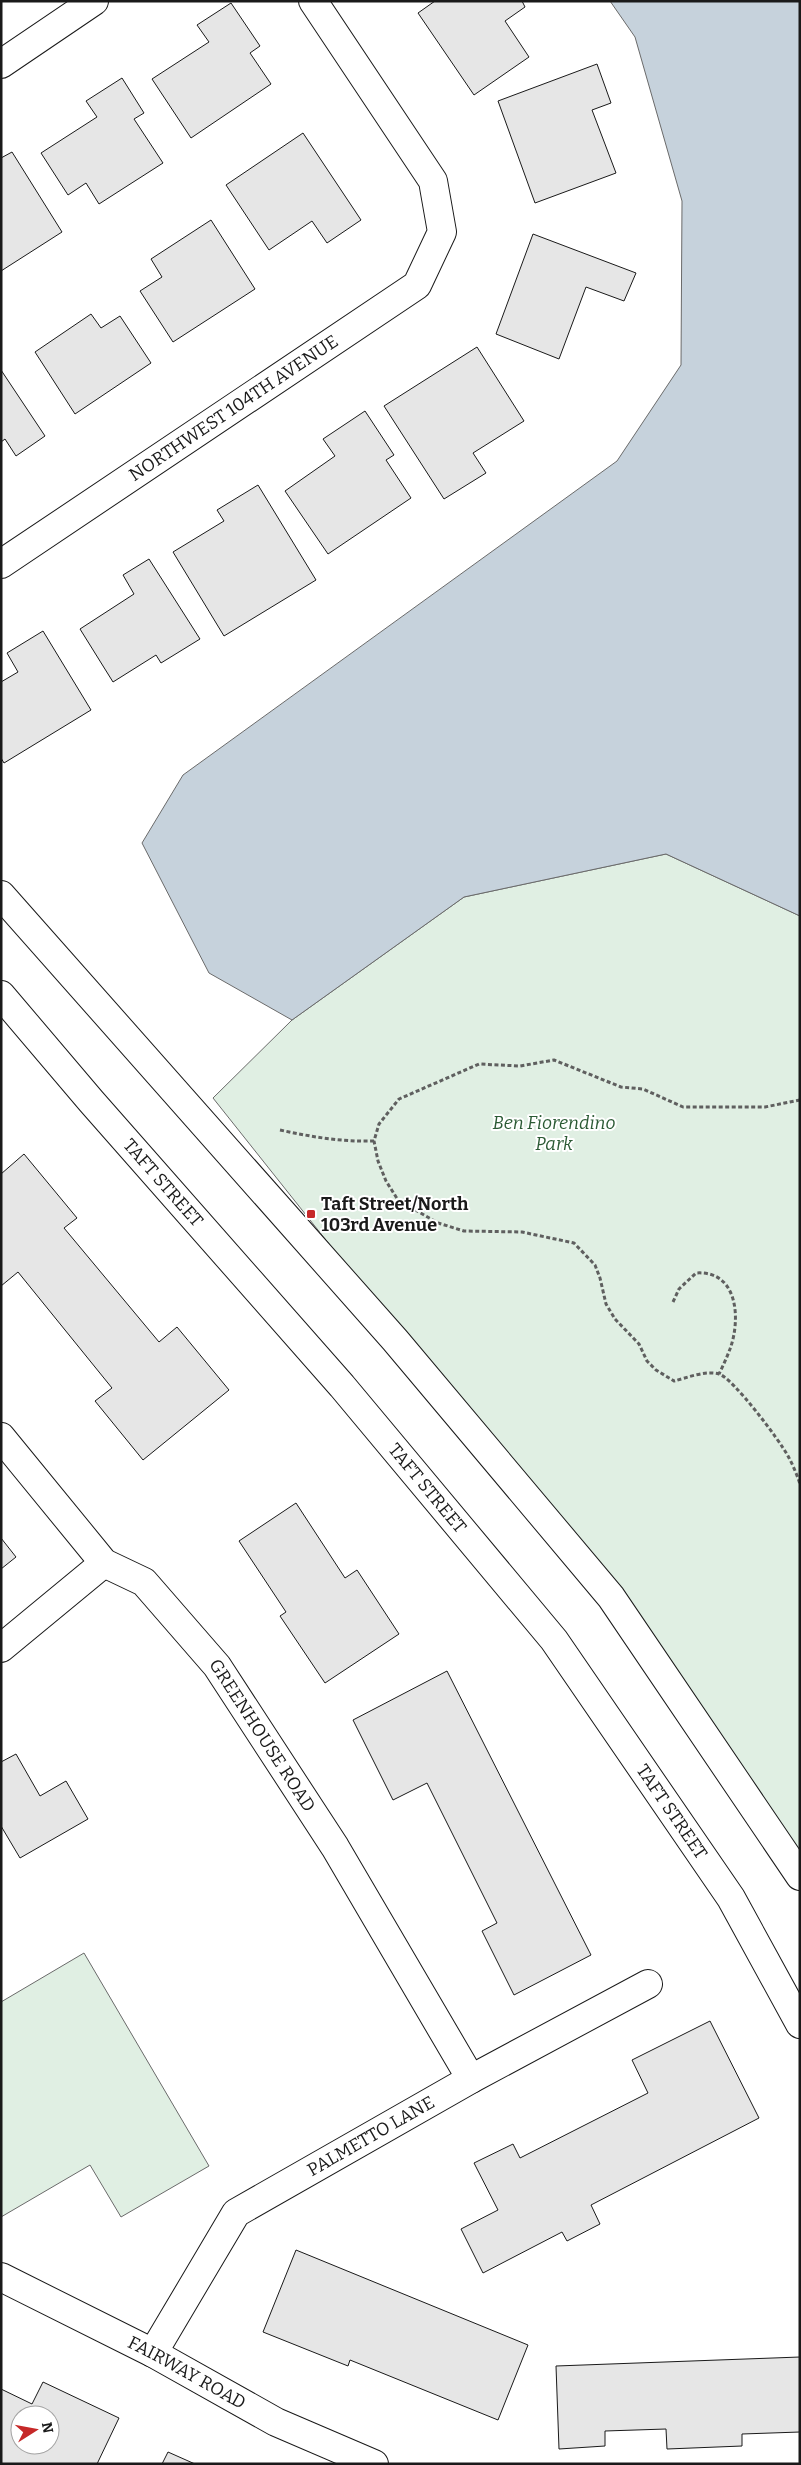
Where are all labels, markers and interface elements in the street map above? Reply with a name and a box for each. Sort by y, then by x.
street label: NORTHWEST 104TH AVENUE [125,330,342,486]
park label: Ben Fiorendino Park [493,1112,615,1155]
street label: TAFT STREET [118,1134,208,1232]
place label: Taft Street/North 103rd Avenue [321,1193,469,1236]
marker: Taft Street/North 103rd Avenue [305,1208,317,1220]
street label: TAFT STREET [384,1439,471,1538]
street label: GREENHOUSE ROAD [204,1655,320,1816]
street label: TAFT STREET [632,1760,712,1864]
street label: PALMETTO LANE [303,2091,438,2181]
street label: FAIRWAY ROAD [124,2331,250,2414]
north arrow [10,2405,60,2455]
text: N [38,2421,57,2435]

